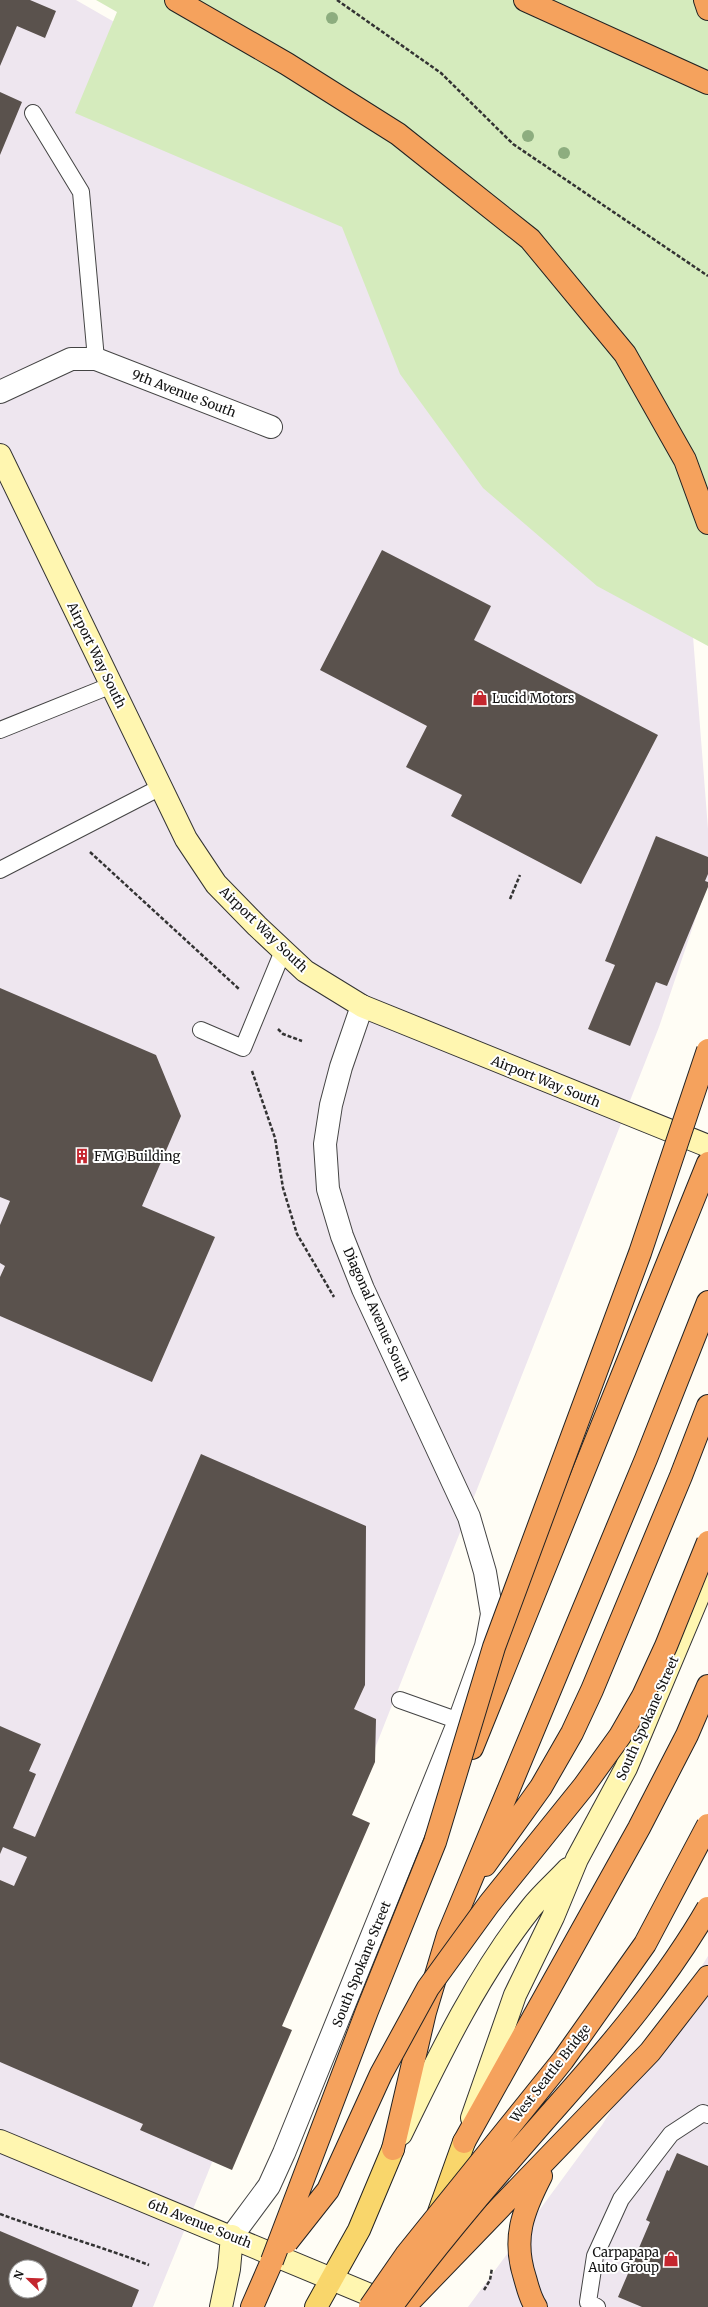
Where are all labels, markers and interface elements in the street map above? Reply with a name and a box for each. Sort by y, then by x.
street label: 9th Avenue South [129,366,239,421]
street label: Airport Way South [63,598,130,711]
shop icon: Lucid Motors [471,689,489,707]
place label: Lucid Motors [492,690,574,707]
street label: Airport Way South [215,882,312,976]
street label: Airport Way South [488,1051,603,1111]
building icon: FMG Building [73,1147,91,1165]
place label: FMG Building [94,1148,180,1165]
street label: Diagonal Avenue South [339,1245,414,1384]
street label: South Spokane Street [612,1653,683,1783]
street label: South Spokane Street [328,1899,395,2030]
street label: West Seattle Bridge [506,2020,594,2127]
street label: 6th Avenue South [146,2195,254,2252]
place label: Carpapapa Auto Group [587,2244,659,2276]
shop icon: Carpapapa Auto Group [662,2250,680,2268]
north arrow [8,2259,48,2299]
text: N [11,2268,27,2282]

